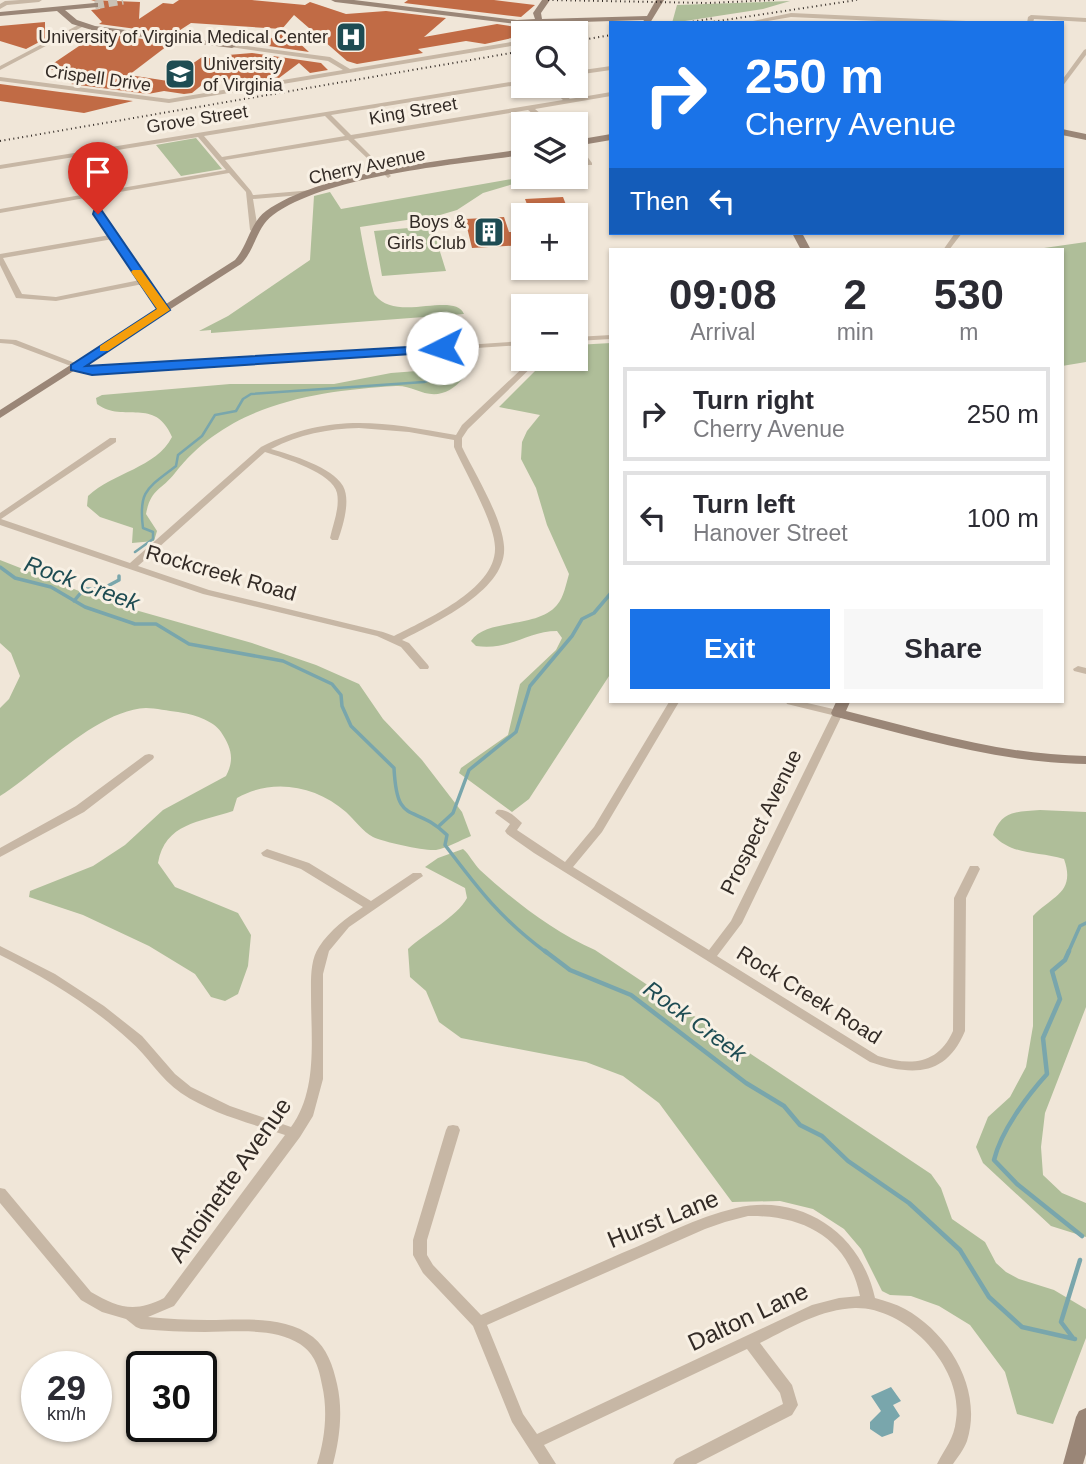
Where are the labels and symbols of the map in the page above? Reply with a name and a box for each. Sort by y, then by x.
hospital icon: University of Virginia Medical Center [334,20,368,54]
place label: University of Virginia Medical Center [38,27,328,47]
place label: University of Virginia [203,54,284,95]
school or university icon: University of Virginia [163,57,197,91]
street label: Crispell Drive [44,61,152,95]
street label: King Street [367,93,459,129]
street label: Grove Street [145,101,249,137]
pin [68,142,128,214]
street label: Cherry Avenue [307,144,427,188]
place label: Boys & Girls Club [387,212,466,253]
building icon: Boys & Girls Club [472,215,506,249]
position arrow [405,311,479,385]
street label: Rockcreek Road [143,540,299,605]
water label: Rock Creek [21,550,144,616]
street label: Prospect Avenue [715,746,806,898]
street label: Rock Creek Road [733,941,886,1048]
water label: Rock Creek [639,975,752,1068]
street label: Antoinette Avenue [163,1092,296,1267]
street label: Hurst Lane [603,1184,722,1253]
street label: Dalton Lane [683,1277,812,1356]
speed limit sign: 30 [126,1351,217,1442]

